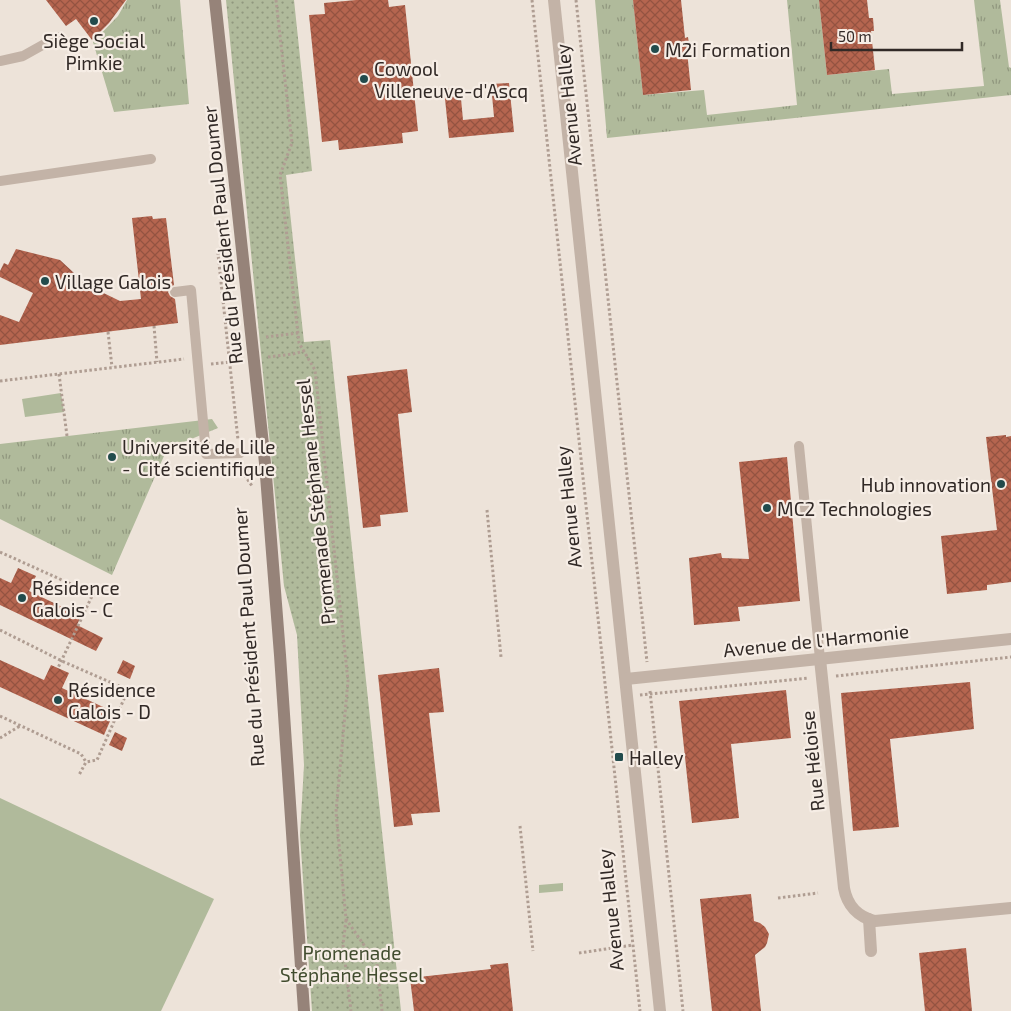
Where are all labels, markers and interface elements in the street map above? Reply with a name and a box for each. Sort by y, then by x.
marker: Siège Social Pimkie [88,15,100,27]
scale bar [831,20,962,52]
text: 50 m [838,27,872,45]
place label: Siège Social Pimkie [43,29,145,74]
place label: M2i Formation [665,38,791,61]
street label: Avenue Halley [550,43,586,167]
marker: M2i Formation [649,43,661,55]
place label: Cowool Villeneuve-d'Ascq [374,57,528,102]
marker: Cowool Villeneuve-d'Ascq [358,73,370,85]
street label: Rue du Président Paul Doumer [197,104,247,366]
place label: Village Galois [55,270,171,293]
marker: Village Galois [39,275,51,287]
street label: Promenade Stéphane Hessel [291,378,339,626]
place label: Université de Lille ‐ Cité scientifique [122,435,276,480]
street label: Avenue Halley [550,445,586,569]
marker: Université de Lille ‐ Cité scientifique [106,451,118,463]
place label: Hub innovation [861,473,991,496]
marker: Hub innovation [995,478,1007,490]
place label: MC2 Technologies [777,497,932,520]
marker: MC2 Technologies [761,502,773,514]
street label: Rue du Président Paul Doumer [227,506,269,768]
place label: Résidence Galois - C [32,576,120,621]
marker: Résidence Galois - C [16,592,28,604]
street label: Avenue de l'Harmonie [722,619,910,661]
place label: Résidence Galois - D [68,678,156,723]
marker: Résidence Galois - D [52,694,64,706]
street label: Rue Héloise [795,710,829,812]
place label: Halley [629,746,684,769]
marker: Halley [613,751,625,763]
street label: Avenue Halley [592,848,628,972]
park label: Promenade Stéphane Hessel [280,941,424,986]

